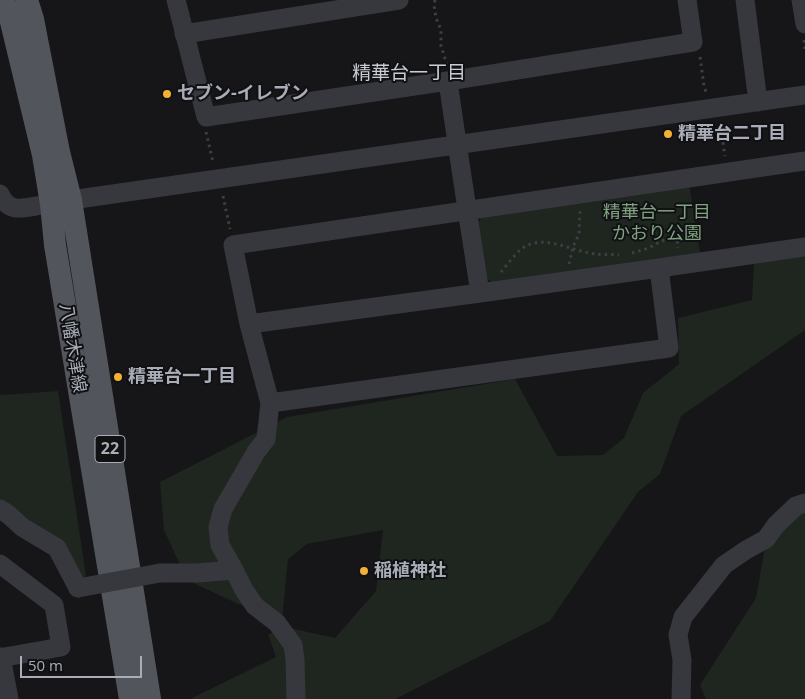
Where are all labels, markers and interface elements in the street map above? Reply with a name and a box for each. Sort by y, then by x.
district label: 精華台一丁目 [352,63,466,85]
place label: セブン-イレブン [177,83,309,105]
marker: セブン-イレブン [161,88,173,100]
place label: 精華台二丁目 [678,123,786,145]
marker: 精華台二丁目 [662,128,674,140]
park label: 精華台一丁目 かおり公園 [603,202,711,244]
street label: 八幡木津線 [54,302,90,394]
place label: 精華台一丁目 [128,366,236,388]
marker: 精華台一丁目 [112,371,124,383]
road number: 22 [95,436,125,462]
place label: 稲植神社 [374,560,446,582]
marker: 稲植神社 [358,565,370,577]
scale bar [22,646,145,678]
text: 50 m [28,655,63,675]

